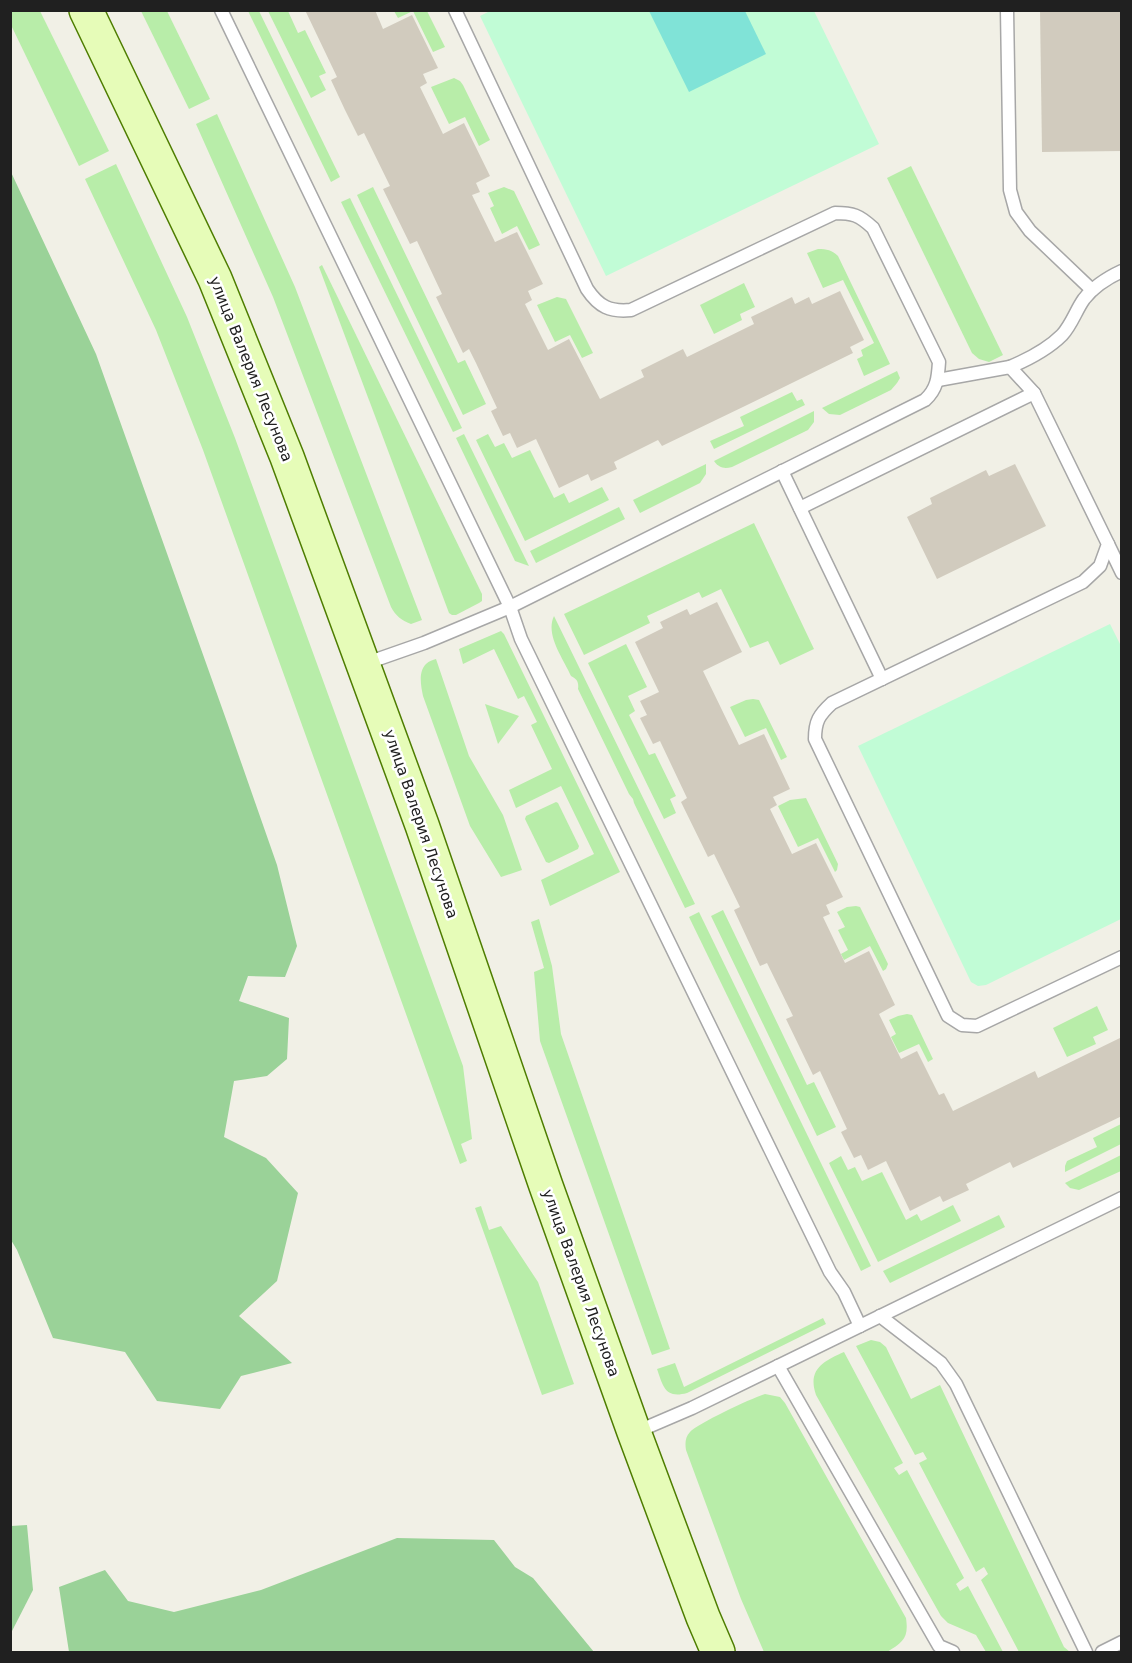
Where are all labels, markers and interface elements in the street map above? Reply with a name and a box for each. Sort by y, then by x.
street label: улица Валерия Лесунова [205,274,297,464]
street label: улица Валерия Лесунова [380,727,462,921]
street label: улица Валерия Лесунова [539,1187,623,1379]

